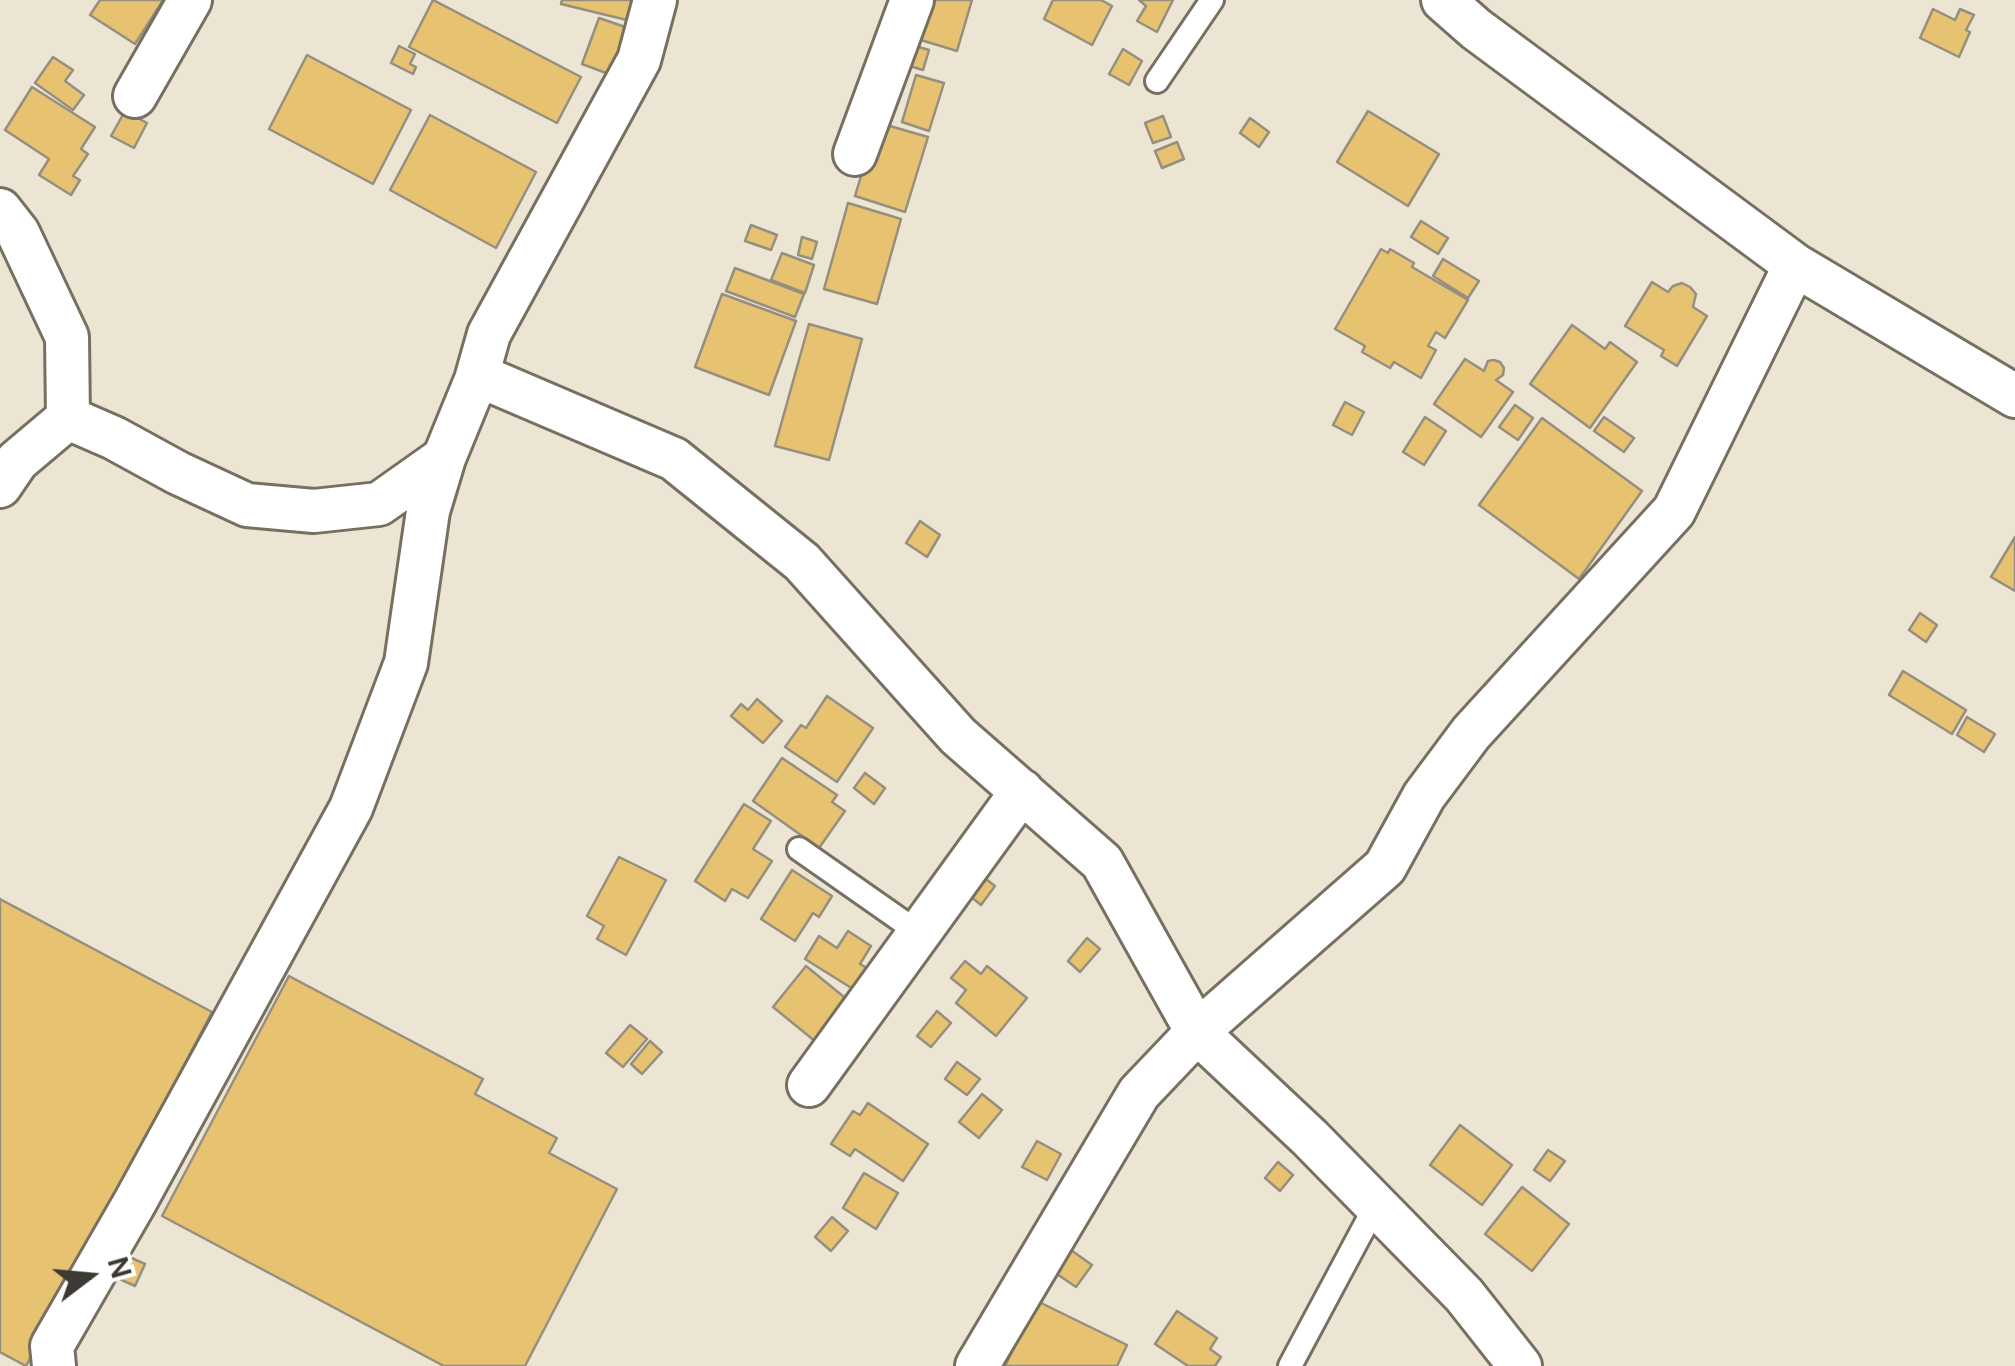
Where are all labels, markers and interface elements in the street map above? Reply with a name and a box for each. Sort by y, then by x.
north arrow [40,1226,140,1326]
text: N [99,1253,140,1283]

